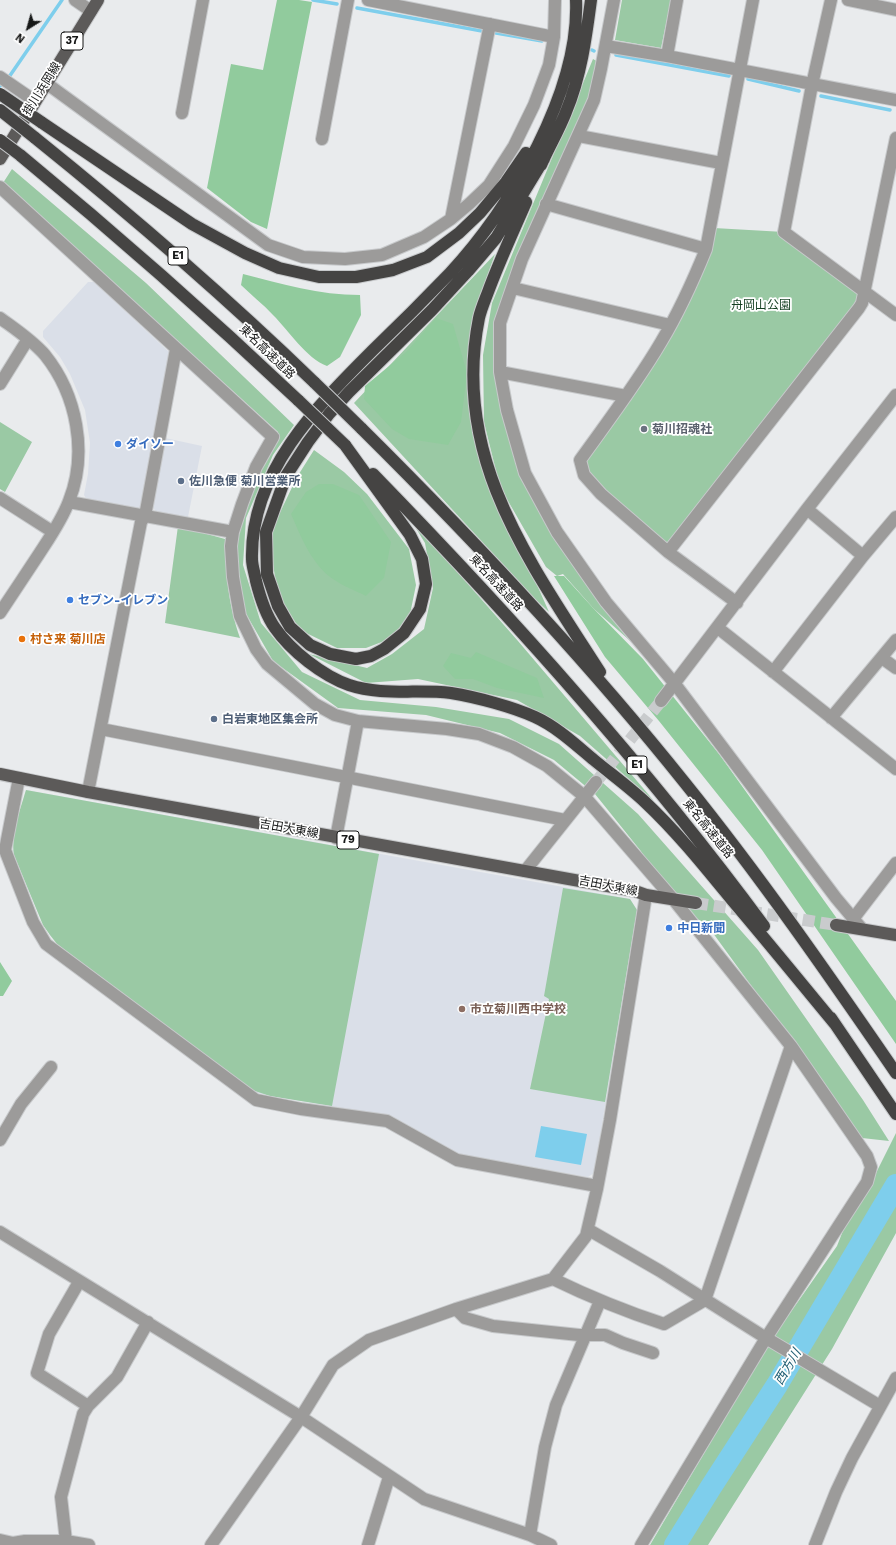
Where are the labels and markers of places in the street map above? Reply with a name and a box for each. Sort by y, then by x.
place label: 菊川招魂社 [652,422,712,436]
marker: 菊川招魂社 [639,424,649,434]
place label: ダイソー [126,437,174,451]
marker: ダイソー [113,439,123,449]
place label: 佐川急便 菊川営業所 [189,474,300,488]
marker: 佐川急便 菊川営業所 [176,476,186,486]
place label: セブン-イレブン [78,593,168,607]
marker: セブン-イレブン [65,595,75,605]
place label: 村さ来 菊川店 [30,632,105,646]
marker: 村さ来 菊川店 [17,634,27,644]
place label: 白岩東地区集会所 [222,712,318,726]
marker: 白岩東地区集会所 [209,714,219,724]
place label: 中日新聞 [677,921,725,935]
marker: 中日新聞 [664,923,674,933]
place label: 市立菊川西中学校 [470,1002,566,1016]
marker: 市立菊川西中学校 [457,1004,467,1014]

